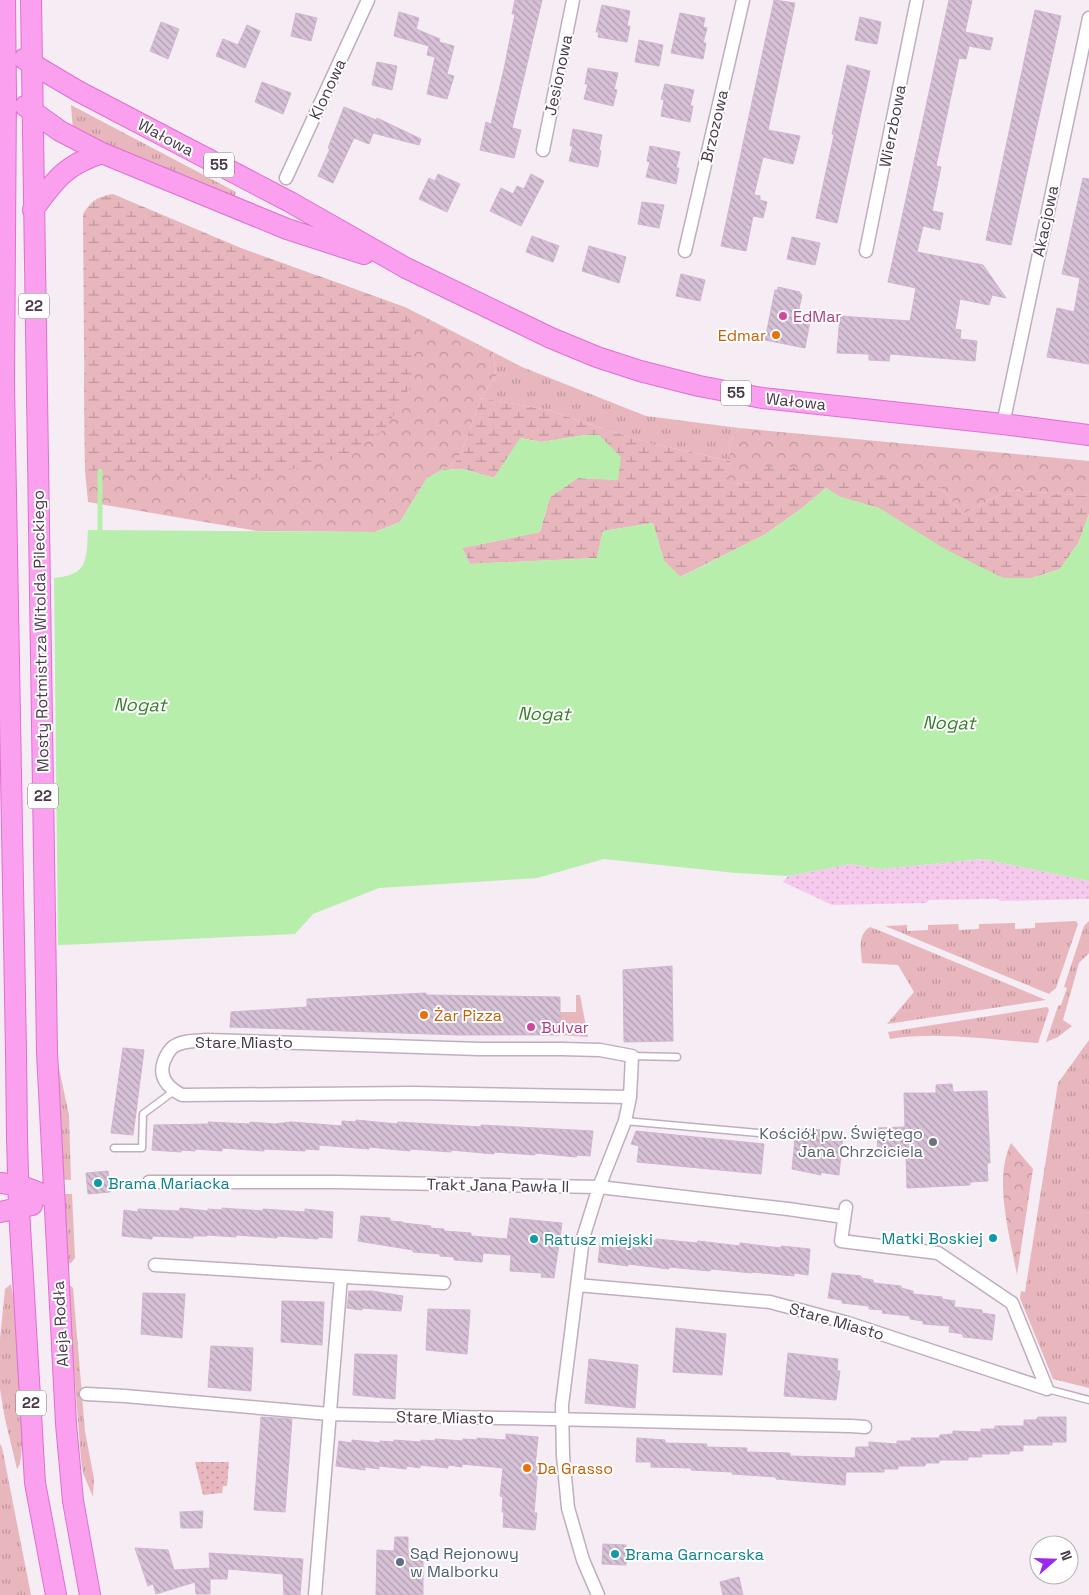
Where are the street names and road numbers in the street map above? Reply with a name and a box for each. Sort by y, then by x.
street label: Jesionowa [540,33,577,117]
street label: Klonowa [304,55,351,123]
street label: Wierzbowa [874,83,911,169]
street label: Brzozowa [696,88,733,164]
street label: Wałowa [134,114,197,161]
road number: 55 [204,152,234,178]
street label: Akacjowa [1028,183,1063,259]
road number: 22 [19,294,49,318]
road number: 55 [721,380,751,406]
street label: Wałowa [765,388,827,415]
street label: Mosty Rotmistrza Witolda Pileckiego [28,490,53,772]
road number: 22 [28,784,58,808]
street label: Stare Miasto [195,1032,293,1053]
street label: Trakt Jana Pawła II [426,1174,569,1197]
street label: Aleja Rodła [48,1280,73,1368]
street label: Stare Miasto [787,1298,887,1345]
road number: 22 [16,1390,46,1416]
street label: Stare Miasto [396,1406,494,1429]

